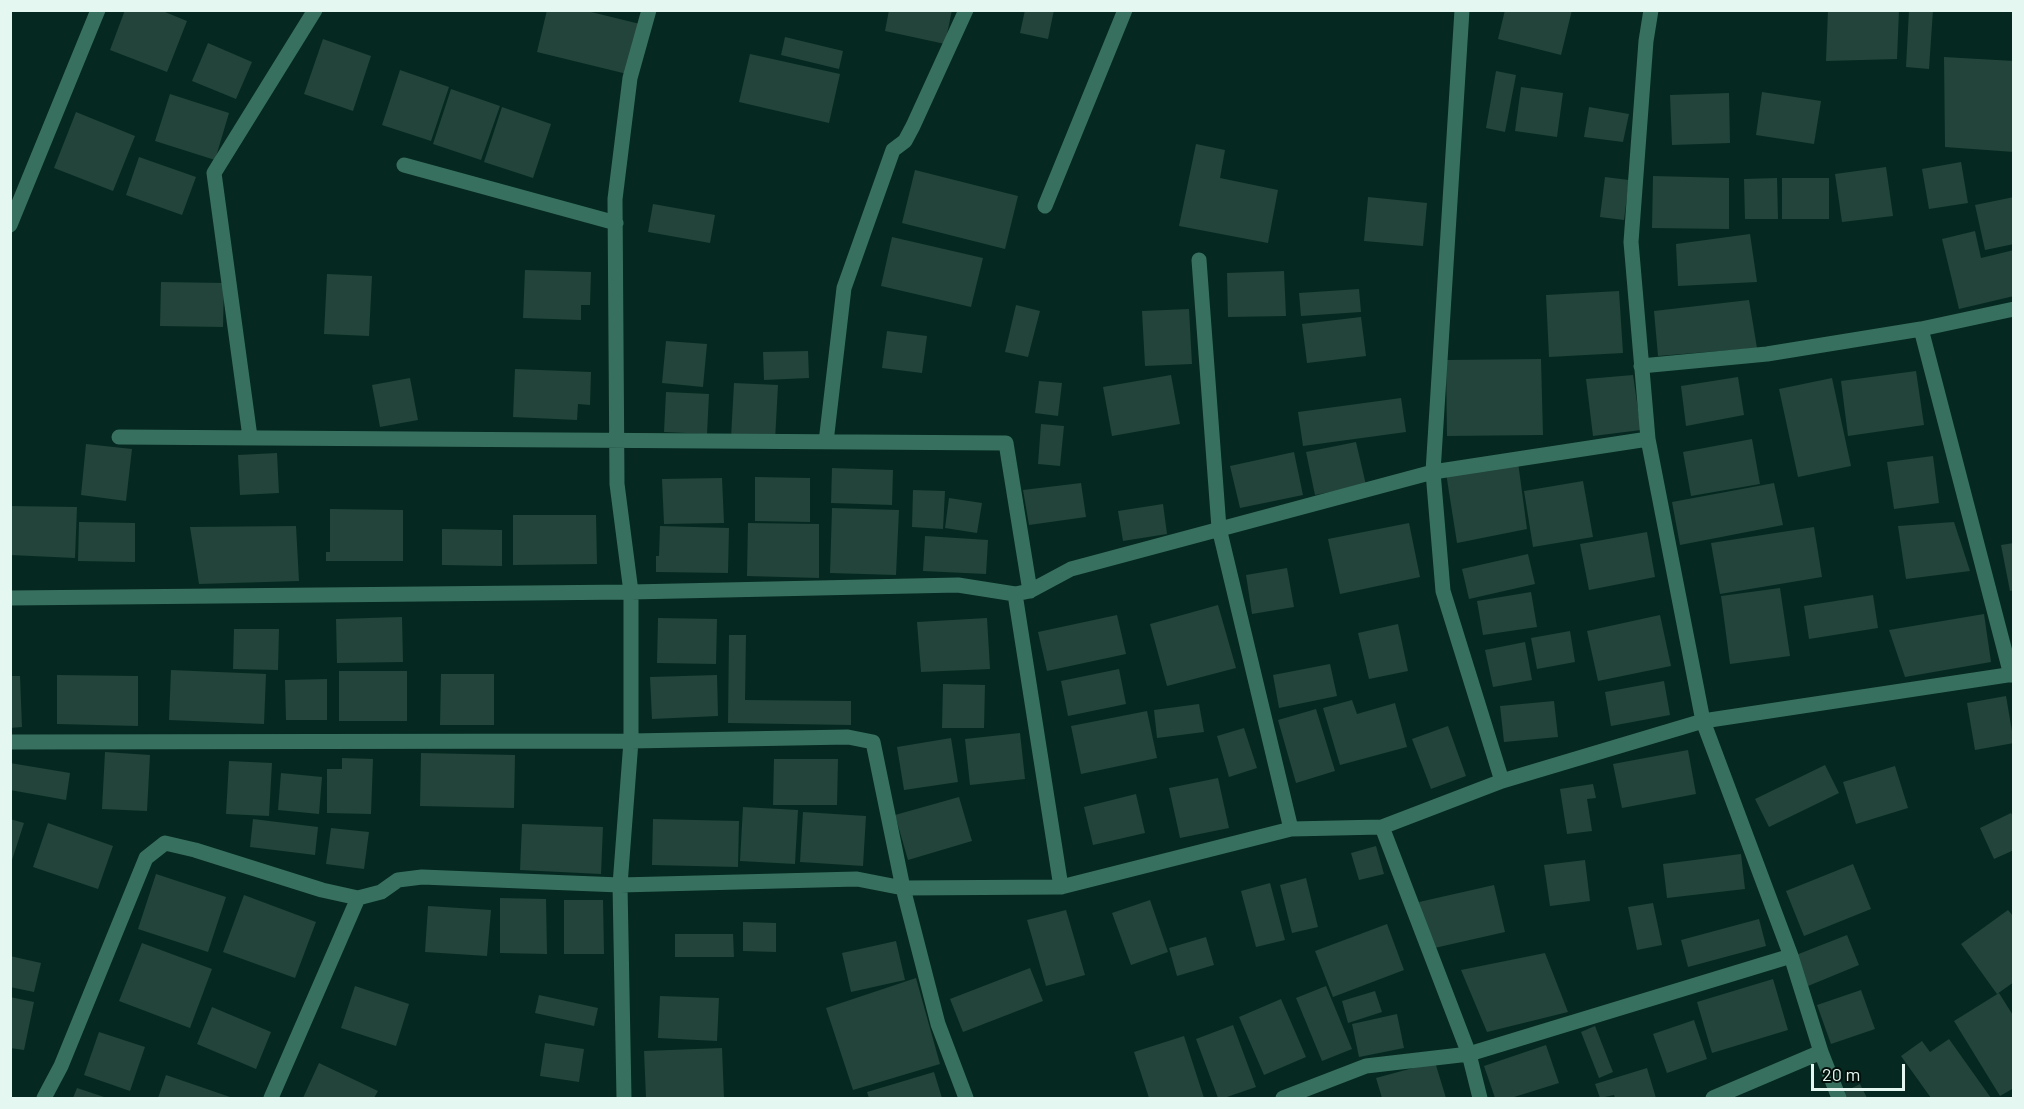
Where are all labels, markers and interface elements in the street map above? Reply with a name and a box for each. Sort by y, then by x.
scale bar [1814,1052,1908,1090]
text: 20 m [1822,1063,1860,1085]

